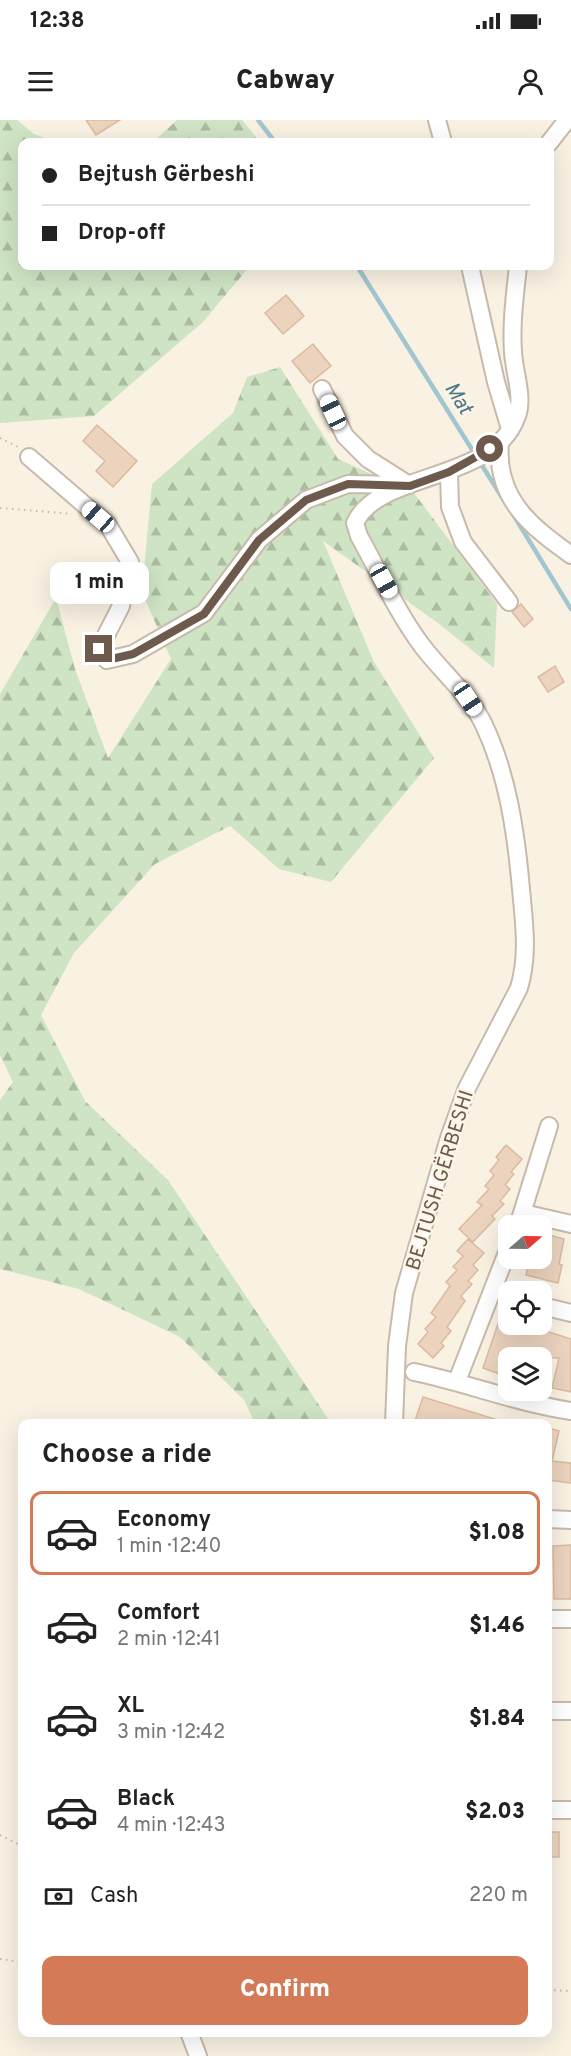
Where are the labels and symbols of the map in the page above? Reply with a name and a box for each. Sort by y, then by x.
water label: Mat [437,377,479,421]
car [317,392,349,432]
route start [476,435,503,462]
car [79,498,117,536]
car [367,561,401,601]
callout: 1 min [50,562,148,604]
route end [85,635,112,662]
car [450,679,486,719]
street label: BEJTUSH GËRBESHI [400,1087,481,1274]
north arrow [498,1215,552,1269]

